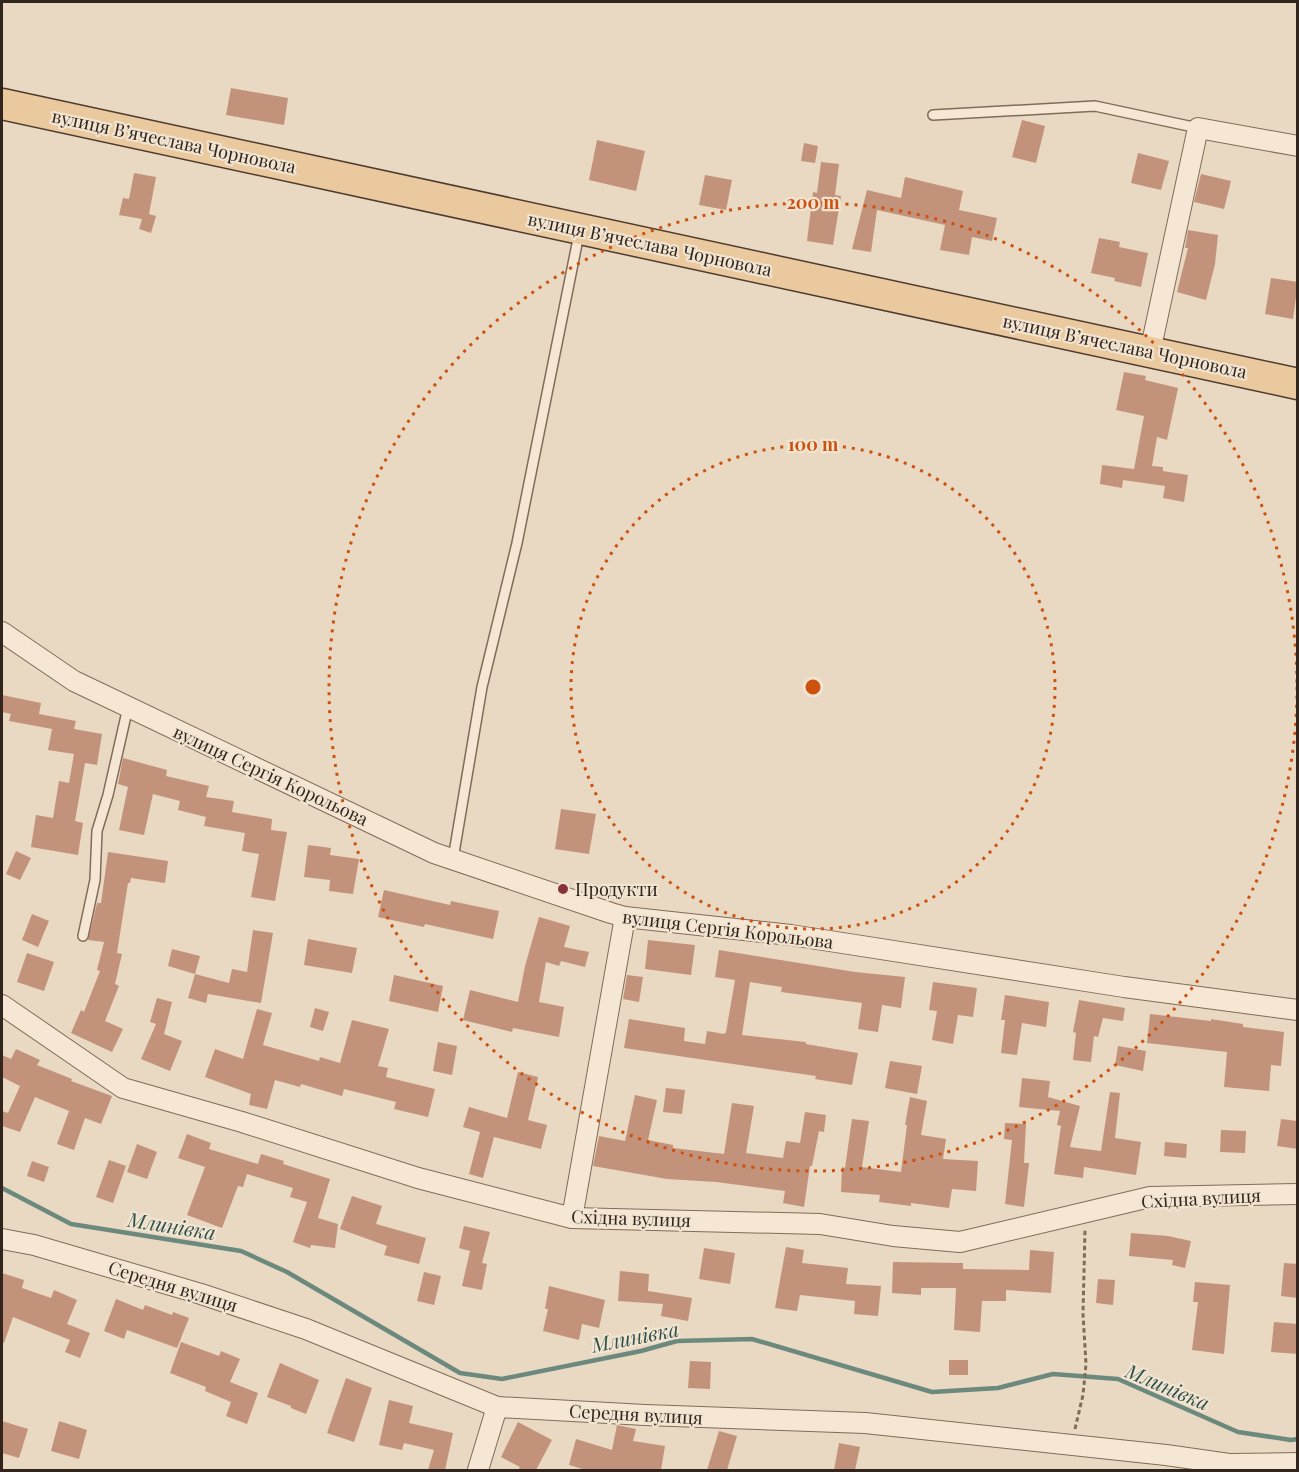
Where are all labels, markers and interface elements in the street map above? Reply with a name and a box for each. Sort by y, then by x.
street label: вулиця Вʼячеслава Чорновола [50,103,298,179]
text: 200 m [786,190,840,214]
street label: вулиця Вʼячеслава Чорновола [526,206,774,282]
street label: вулиця Вʼячеслава Чорновола [1001,308,1249,384]
text: 100 m [788,432,839,456]
centre of rings [803,677,823,697]
street label: вулиця Сергія Корольова [170,719,372,831]
place label: Продукти [575,877,658,901]
marker: Продукти [556,882,570,896]
street label: вулиця Сергія Корольова [621,904,835,954]
street label: Східна вулиця [1141,1183,1262,1213]
street label: Східна вулиця [571,1204,692,1232]
water label: Млинівка [125,1205,218,1245]
street label: Середня вулиця [105,1255,241,1317]
water label: Млинівка [588,1314,681,1358]
water label: Млинівка [1121,1356,1214,1416]
street label: Середня вулиця [568,1399,704,1430]

